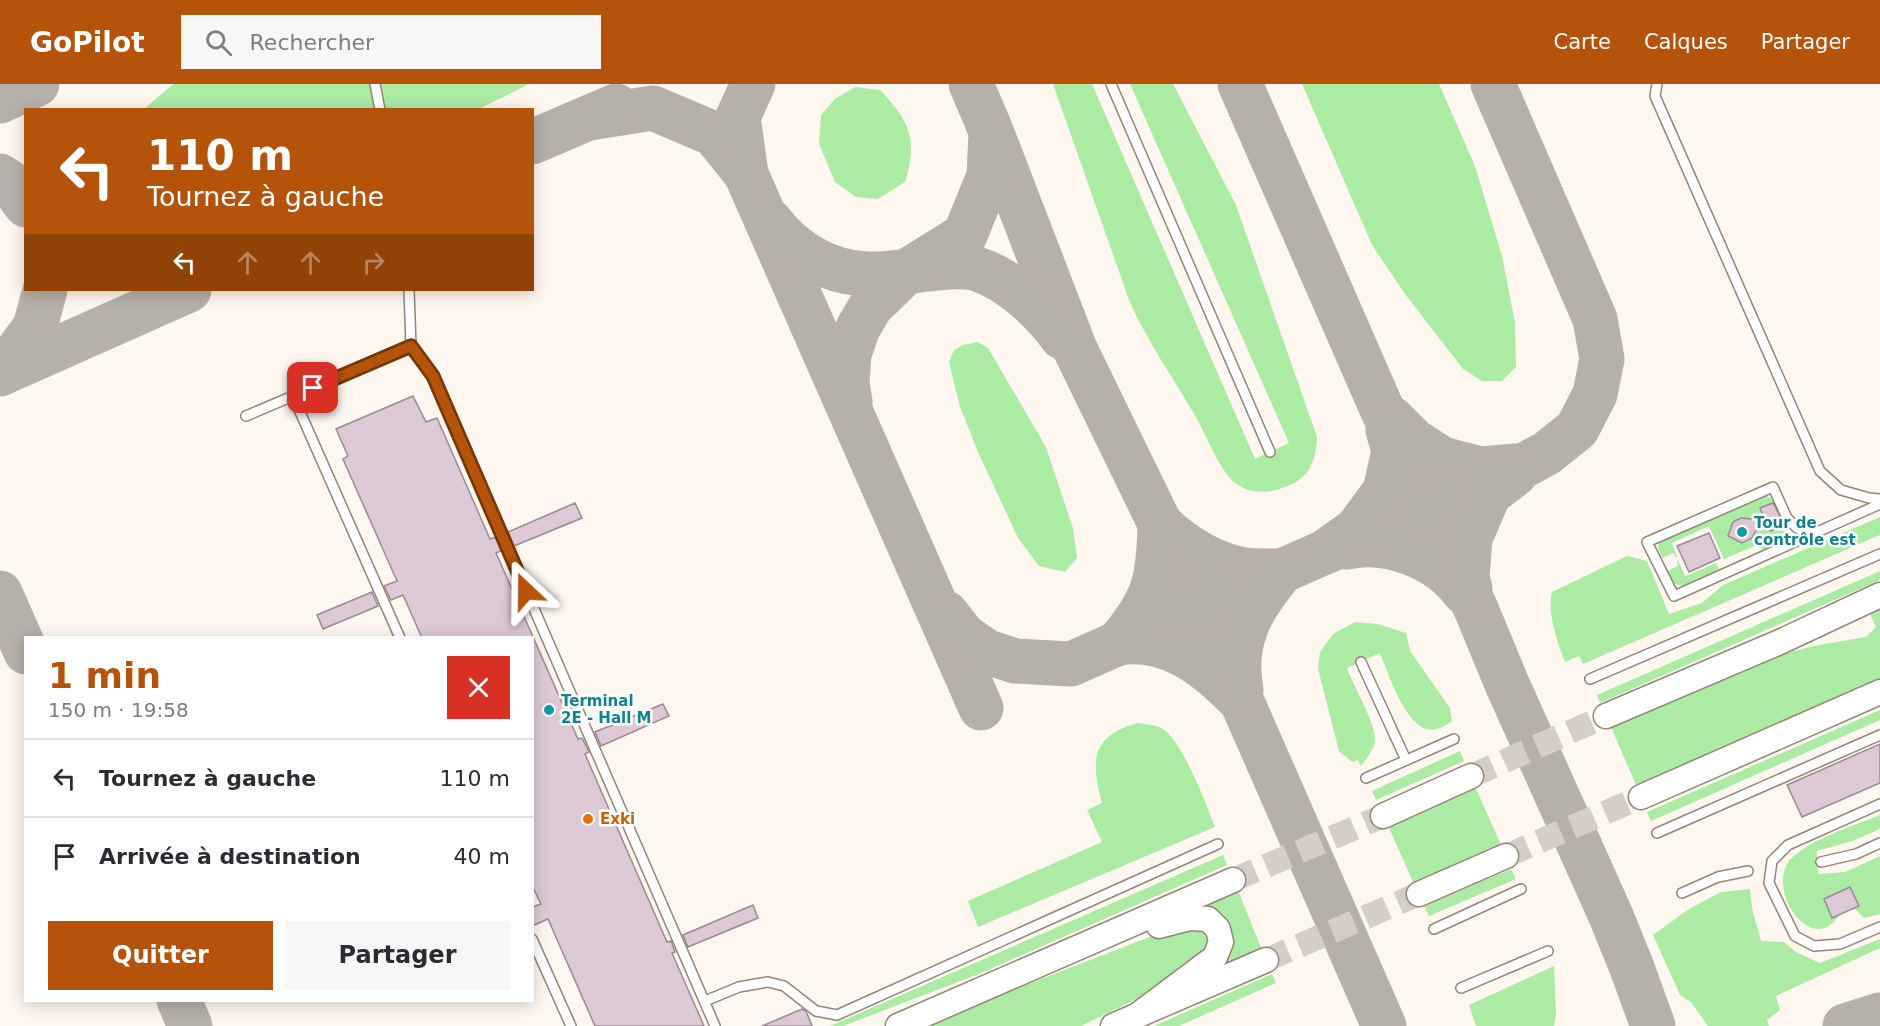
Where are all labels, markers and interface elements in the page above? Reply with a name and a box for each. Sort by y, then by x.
search box [181,15,601,69]
text: GoPilot [30,26,145,59]
icon: search [202,26,235,59]
text: Rechercher [250,30,374,55]
text: Carte [1554,30,1611,54]
text: Calques [1644,30,1728,54]
text: Partager [1761,30,1850,54]
text: 110 m [147,131,293,180]
icon: left [48,132,126,210]
text: Tournez à gauche [147,181,384,212]
icon: left [168,246,201,279]
icon: ahead [231,246,264,279]
icon: ahead [294,246,327,279]
icon: right [357,246,390,279]
pin [287,362,338,413]
icon: arrive [296,371,329,404]
place label: Tour de contrôle est [1754,514,1856,549]
marker: Tour de contrôle est [1735,525,1749,539]
position arrow [494,559,558,623]
text: 1 min [48,655,161,696]
button: close [447,656,510,719]
place label: Terminal 2E - Hall M [561,692,651,727]
text: 150 m · 19:58 [48,698,189,722]
marker: Terminal 2E - Hall M [542,703,556,717]
icon: left [48,762,81,795]
text: Tournez à gauche [99,766,316,791]
text: 110 m [440,766,510,791]
place label: Exki [600,810,635,828]
marker: Exki [581,812,595,826]
icon: arrive [48,840,81,873]
text: Arrivée à destination [99,844,361,869]
text: 40 m [454,844,510,869]
button: Quitter [48,921,273,990]
button: Partager [285,921,510,990]

